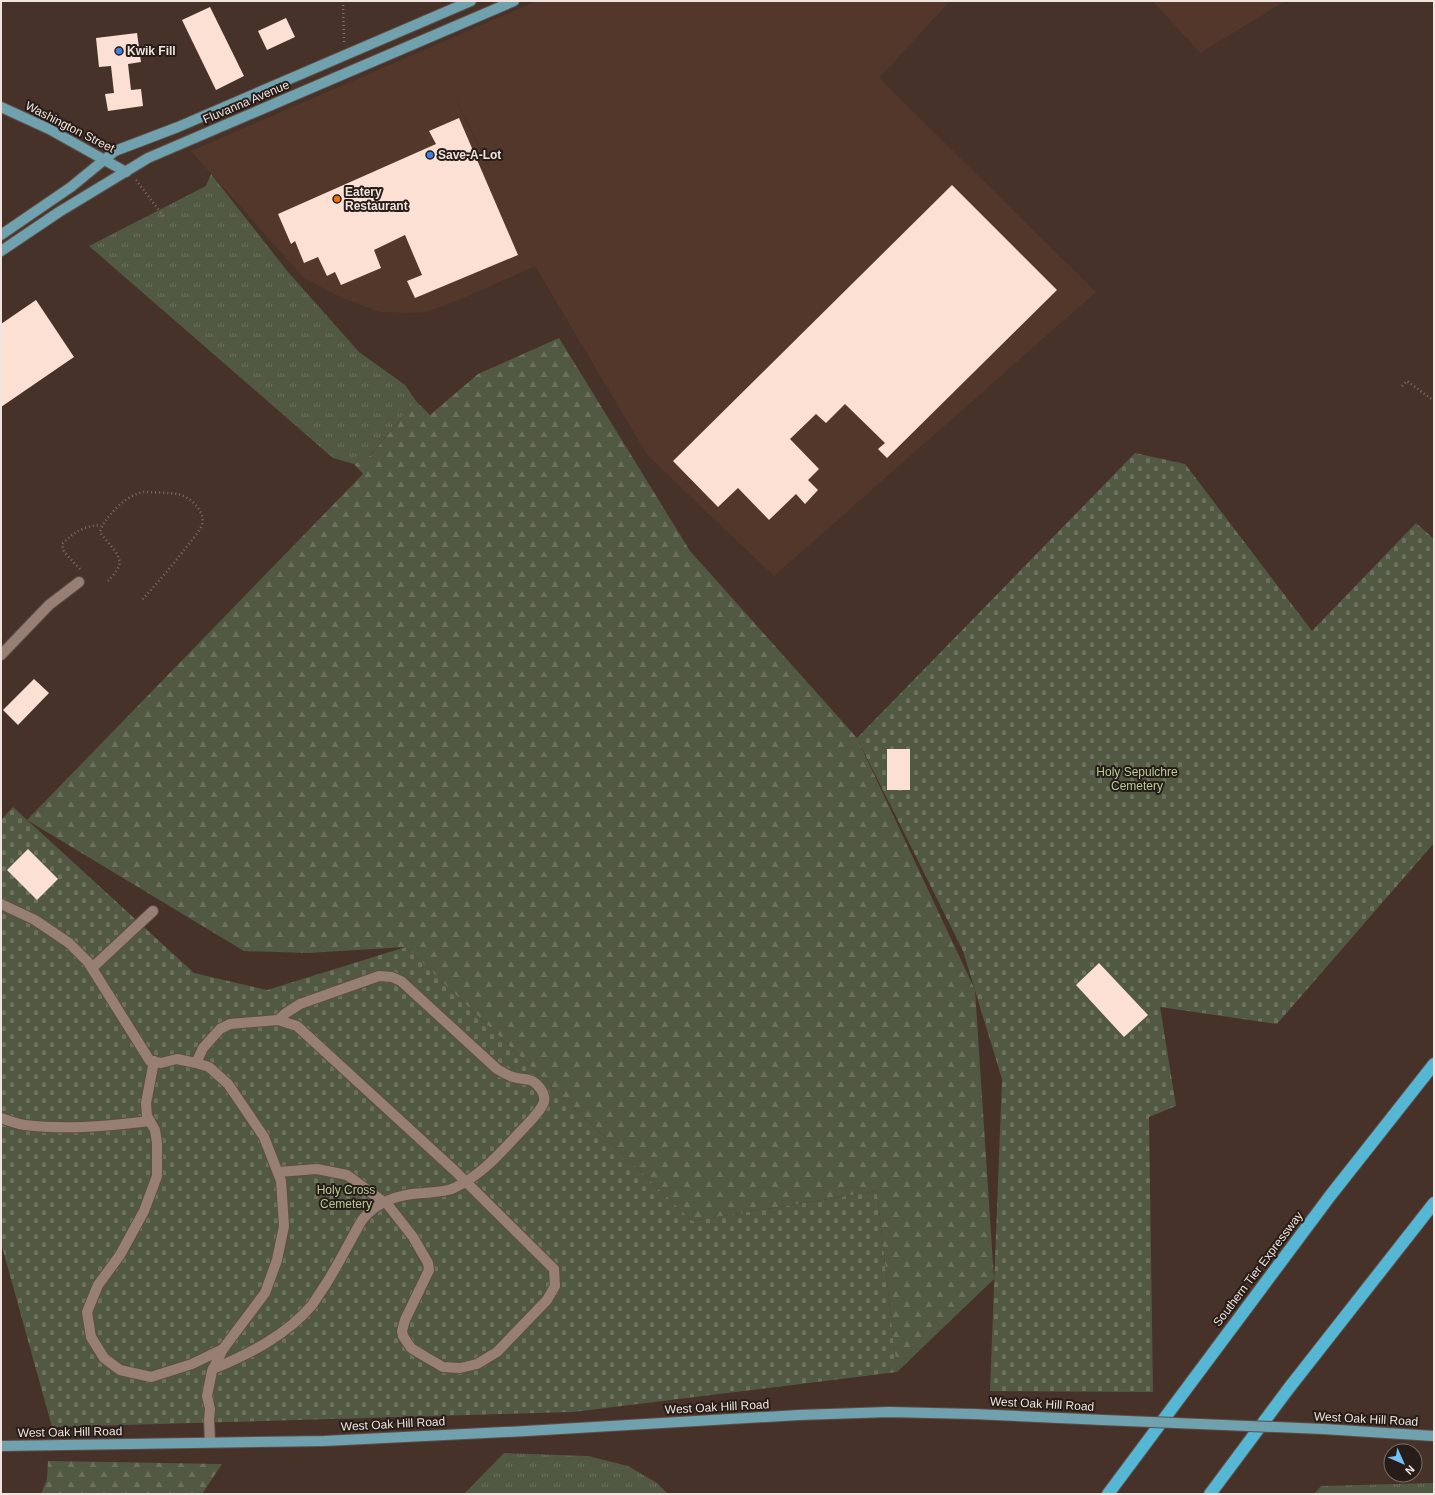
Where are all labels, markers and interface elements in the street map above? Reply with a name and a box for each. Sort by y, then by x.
place label: Kwik Fill [127,44,176,58]
marker: Kwik Fill [114,46,124,56]
street label: Fluvanna Avenue [201,77,292,127]
street label: Washington Street [23,98,118,156]
place label: Save-A-Lot [438,148,501,162]
marker: Save-A-Lot [425,150,435,160]
place label: Eatery Restaurant [345,185,408,213]
marker: Eatery Restaurant [332,194,342,204]
park label: Holy Sepulchre Cemetery [1096,765,1178,793]
park label: Holy Cross Cemetery [317,1183,375,1211]
street label: Southern Tier Expressway [1210,1209,1306,1329]
street label: West Oak Hill Road [989,1394,1095,1414]
street label: West Oak Hill Road [664,1397,770,1417]
street label: West Oak Hill Road [1313,1409,1419,1429]
street label: West Oak Hill Road [340,1414,446,1434]
street label: West Oak Hill Road [18,1424,122,1440]
north arrow [1383,1443,1423,1483]
text: N [1403,1463,1417,1477]

